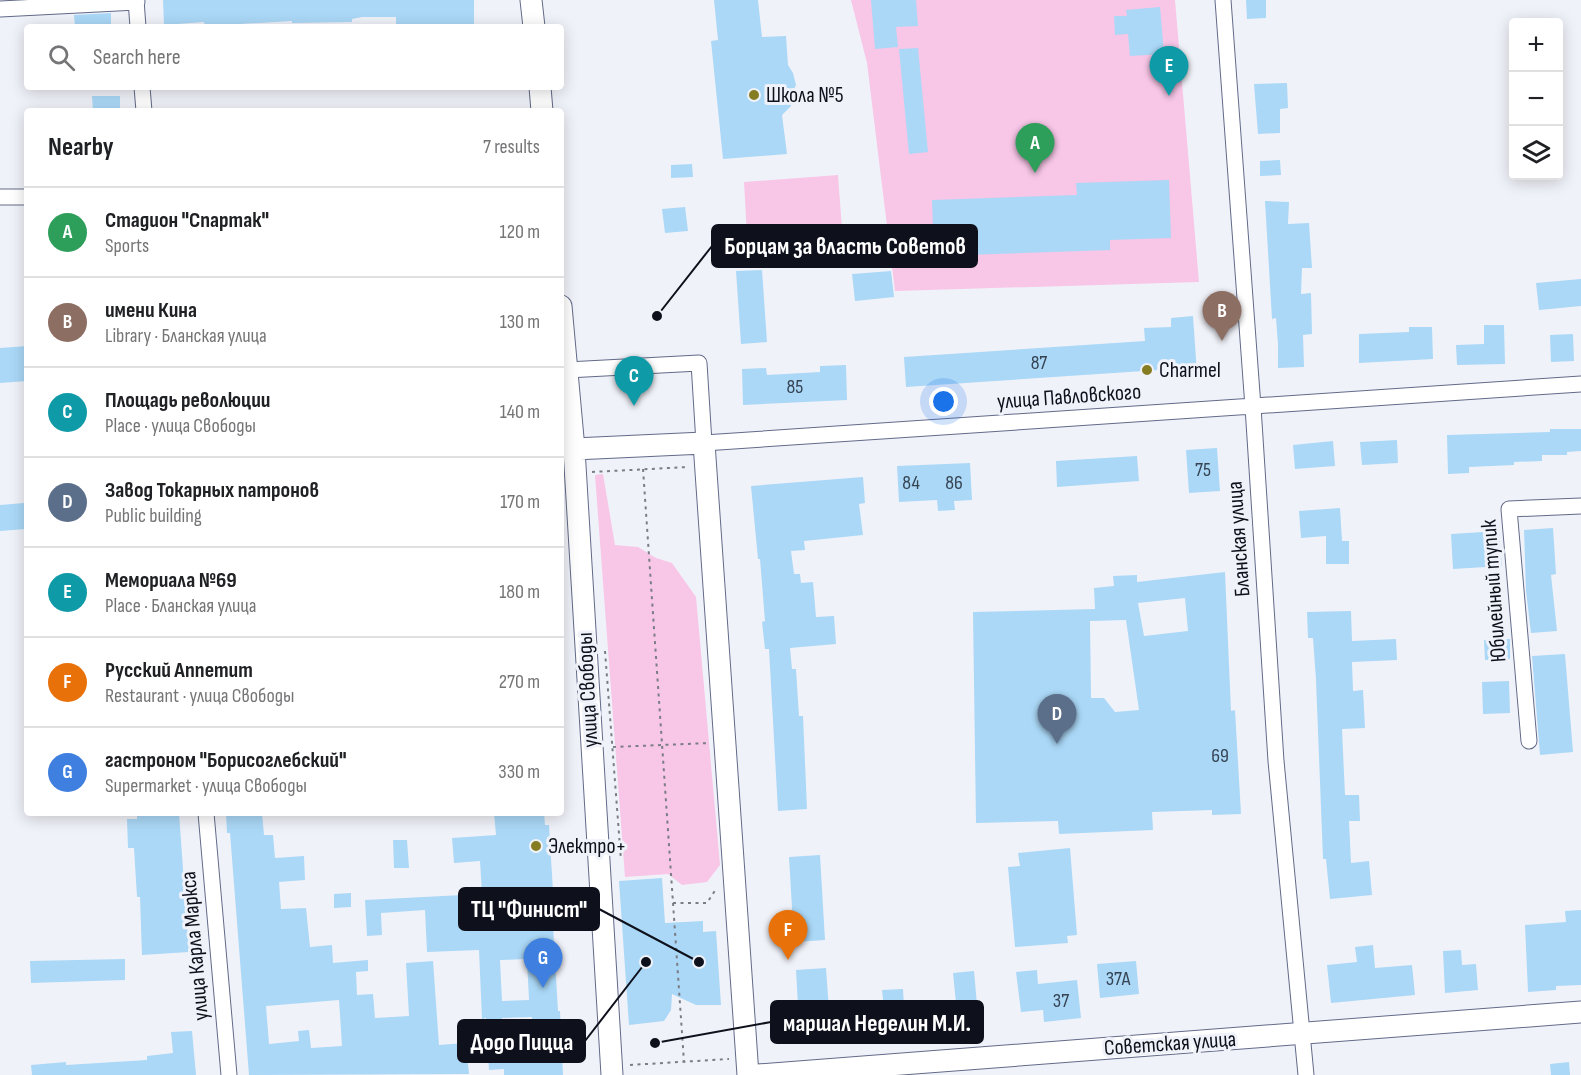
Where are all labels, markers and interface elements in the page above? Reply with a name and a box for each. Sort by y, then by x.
map controls [1509,18,1563,180]
button: + [1509,18,1563,72]
search box [24,24,564,90]
icon: search [45,41,78,74]
text: Search here [93,44,180,71]
pin: E [1150,46,1188,96]
button: − [1509,72,1563,126]
place label: Школа №5 [766,82,844,109]
marker: Школа №5 [747,88,761,102]
pin: A [1016,124,1054,173]
button: layers [1509,126,1563,180]
text: Nearby [48,132,114,163]
text: 7 results [483,135,540,159]
text: Стадион "Спартак" [105,207,269,234]
text: A [63,220,72,244]
text: 120 m [500,220,540,244]
callout: Борцам за власть Советов [712,225,977,267]
text: Борцам за власть Советов [724,232,966,261]
text: Sports [105,234,149,258]
pin: B [1202,292,1242,341]
text: имени Кина [105,297,197,324]
text: B [63,310,72,334]
text: 130 m [500,310,540,334]
text: Library · Бланская улица [105,324,267,348]
house number: 87 [1031,351,1047,375]
pin: C [614,356,654,406]
place label: Charmel [1159,357,1221,384]
marker: Charmel [1140,363,1154,377]
house number: 85 [787,375,803,399]
street label: улица Павловского [996,378,1142,416]
text: Площадь революции [105,387,270,414]
your location [929,387,958,416]
text: C [62,400,73,424]
text: 140 m [500,400,540,424]
text: Place · улица Свободы [105,414,256,438]
house number: 75 [1195,458,1211,482]
house number: 84 [902,471,920,495]
house number: 86 [945,471,963,495]
text: Завод Токарных патронов [105,477,319,504]
street label: Бланская улица [1221,480,1257,598]
text: D [62,490,73,514]
text: 170 m [500,490,540,514]
text: Public building [105,504,202,528]
street label: Юбилейный тупик [1476,518,1512,663]
text: Мемориала №69 [105,567,237,594]
text: E [63,580,72,604]
text: 180 m [499,580,540,604]
text: Place · Бланская улица [105,594,256,618]
street label: улица Свободы [572,632,604,748]
text: Русский Аппетит [105,657,253,684]
text: F [63,670,72,694]
text: 270 m [499,670,540,694]
text: Restaurant · улица Свободы [105,684,294,708]
pin: D [1038,694,1076,744]
house number: 69 [1211,744,1229,768]
text: гастроном "Борисоглебский" [105,747,346,774]
text: G [62,760,73,784]
text: 330 m [498,760,540,784]
text: Supermarket · улица Свободы [105,774,307,798]
place label: Электро+ [548,833,626,860]
marker: Электро+ [529,839,543,853]
street label: улица Карла Маркса [175,870,215,1022]
callout: ТЦ "Финист" [459,888,599,930]
text: ТЦ "Финист" [471,895,587,924]
pin: F [768,910,808,960]
pin: G [524,938,562,988]
house number: 37А [1106,967,1131,991]
house number: 37 [1053,989,1069,1013]
callout: маршал Неделин М.И. [771,1001,983,1043]
text: маршал Неделин М.И. [783,1009,971,1038]
callout: Додо Пицца [458,1020,585,1062]
street label: Советская улица [1103,1026,1237,1062]
text: Додо Пицца [471,1028,573,1057]

